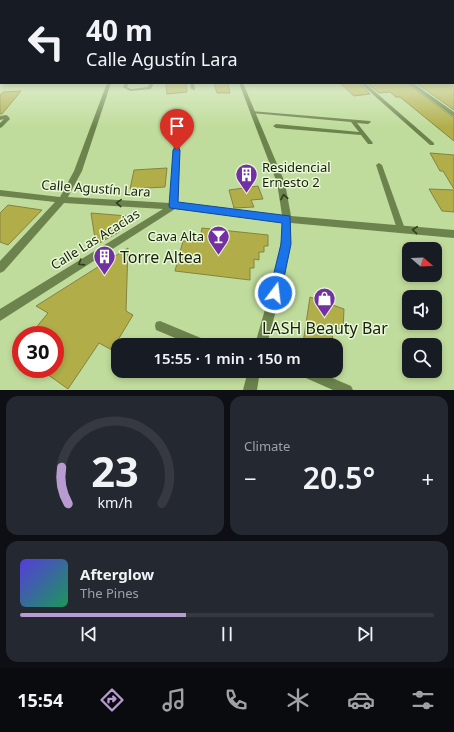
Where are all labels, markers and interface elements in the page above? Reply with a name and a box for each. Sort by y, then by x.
text: 40 m [86,11,153,49]
icon: left [20,16,72,68]
text: Calle Agustín Lara [86,47,238,71]
pin [160,109,194,150]
icon: arrive [166,115,188,137]
place label: Residencial Ernesto 2 [262,158,331,191]
building icon: Residencial Ernesto 2 [233,161,259,194]
street label: Calle Agustín Lara [41,175,151,201]
one-way arrow [281,194,289,200]
one-way arrow [116,198,122,207]
street label: Calle Las Acacias [47,204,143,274]
bar icon: Cava Alta [206,223,232,256]
one-way arrow [412,226,418,235]
place label: Cava Alta [148,227,204,245]
north arrow [402,242,442,282]
map controls [402,242,442,378]
building icon: Torre Altea [92,244,118,277]
place label: Torre Altea [120,246,202,268]
one-way arrow [78,258,85,266]
position arrow [254,272,296,314]
shop icon: LASH Beauty Bar [312,285,338,318]
button: sound [402,290,442,330]
place label: LASH Beauty Bar [262,317,388,339]
speed limit sign: 30 [12,326,64,378]
button: search [402,338,442,378]
text: 15:55 · 1 min · 150 m [153,348,301,368]
text: Climate [244,437,290,455]
text: 23 [91,442,139,498]
text: 20.5° [303,457,375,498]
text: − [244,463,257,493]
text: + [421,463,434,493]
text: km/h [97,492,133,511]
text: Afterglow [80,564,154,584]
text: The Pines [80,584,139,602]
icon: previous [78,623,100,645]
icon: pause [216,623,238,645]
icon: next [354,623,376,645]
icon: directions [98,686,126,714]
icon: music [160,686,188,714]
icon: phone [222,686,250,714]
icon: climate [284,686,312,714]
icon: car [347,686,375,714]
icon: filters [409,686,437,714]
text: 15:54 [17,688,63,712]

